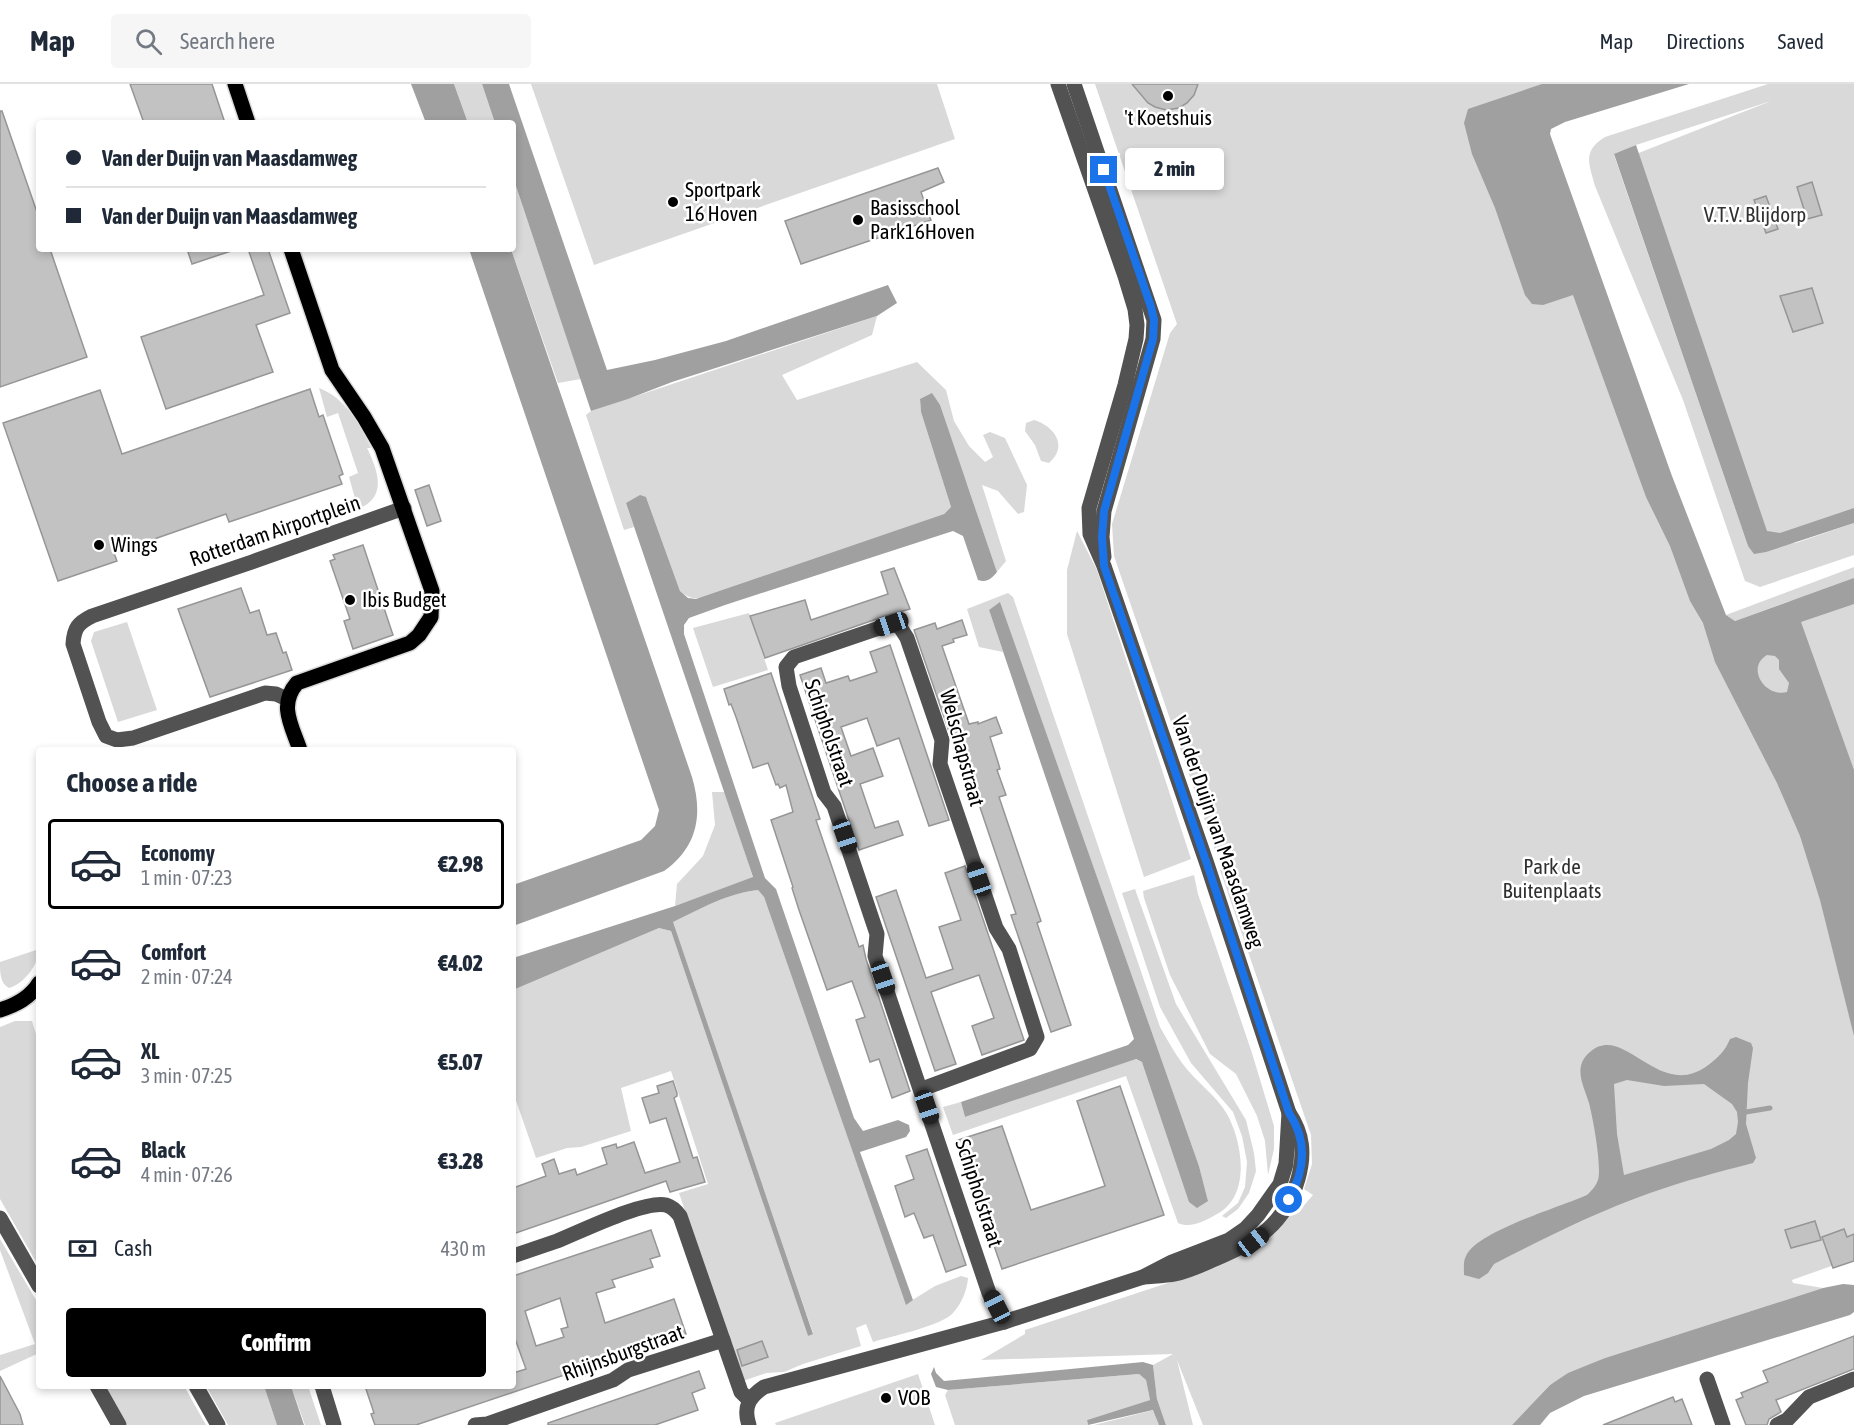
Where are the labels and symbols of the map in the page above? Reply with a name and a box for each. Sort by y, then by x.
marker: 't Koetshuis [1161,89,1175,103]
place label: 't Koetshuis [1124,105,1212,129]
callout: 2 min [1125,149,1224,191]
route end [1090,156,1117,183]
place label: Sportpark 16 Hoven [685,177,761,225]
marker: Sportpark 16 Hoven [666,195,680,209]
place label: Basisschool Park16Hoven [870,195,975,243]
park label: V.T.V. Blijdorp [1704,202,1806,226]
marker: Basisschool Park16Hoven [851,213,865,227]
street label: Rotterdam Airportplein [186,490,363,570]
place label: Wings [111,532,158,556]
marker: Wings [92,538,106,552]
place label: Ibis Budget [362,587,447,611]
marker: Ibis Budget [343,593,357,607]
car [871,610,911,638]
street label: Schipholstraat [800,676,860,790]
street label: Welschapstraat [936,687,990,809]
street label: Van der Duijn van Maasdamweg [1168,713,1270,951]
car [831,816,859,856]
park label: Park de Buitenplaats [1503,854,1602,902]
car [965,859,993,899]
car [869,958,897,998]
car [913,1087,941,1127]
street label: Schipholstraat [951,1136,1009,1250]
route start [1275,1186,1302,1213]
car [1233,1224,1273,1260]
car [981,1287,1013,1327]
street label: Rhijnsburgstraat [559,1319,687,1385]
place label: VOB [898,1385,930,1409]
marker: VOB [879,1391,893,1405]

